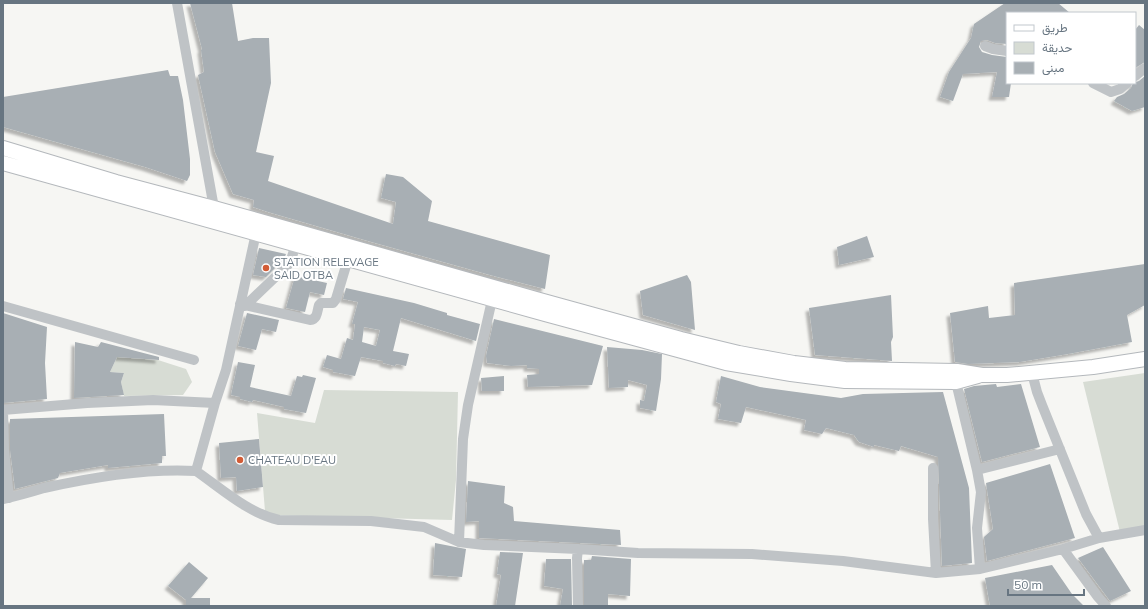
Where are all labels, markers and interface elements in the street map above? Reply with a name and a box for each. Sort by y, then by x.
legend [1006,12,1136,84]
text: طريق [1042,20,1068,36]
text: حديقة [1042,40,1072,55]
text: مبنى [1042,60,1064,76]
place label: STATION RELEVAGE SAID OTBA [274,255,379,282]
marker: STATION RELEVAGE SAID OTBA [261,263,271,273]
place label: CHATEAU D'EAU [248,453,336,467]
marker: CHATEAU D'EAU [235,455,245,465]
scale bar [1008,571,1084,597]
text: 50 m [1014,577,1042,592]

